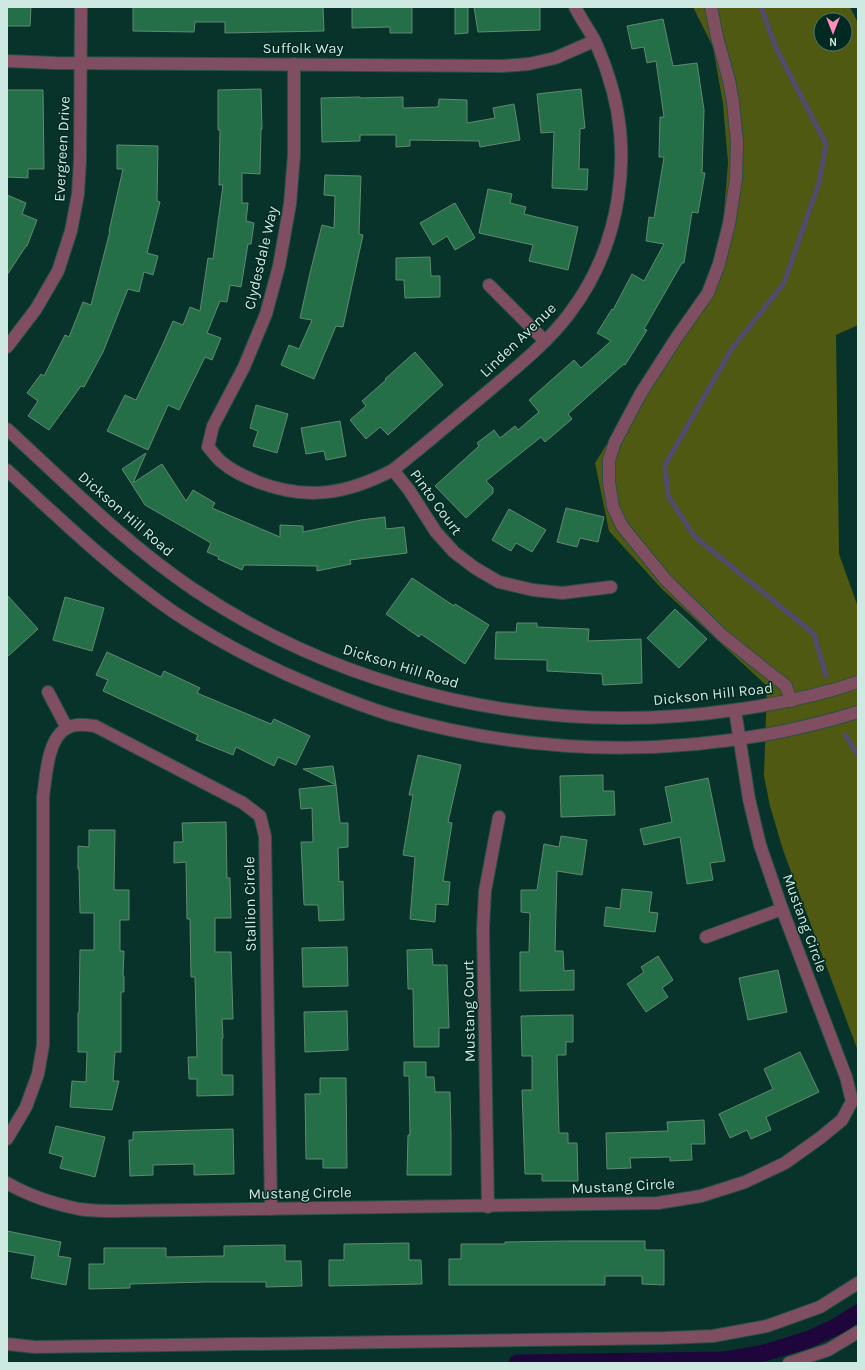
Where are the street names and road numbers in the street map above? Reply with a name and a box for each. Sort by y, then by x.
street label: Suffolk Way [262,39,344,57]
street label: Evergreen Drive [50,96,74,202]
street label: Clydesdale Way [240,205,282,311]
street label: Linden Avenue [476,299,560,381]
street label: Pinto Court [406,466,466,539]
street label: Dickson Hill Road [75,468,177,560]
street label: Dickson Hill Road [341,640,461,692]
street label: Dickson Hill Road [652,679,774,709]
street label: Stallion Circle [240,856,260,952]
street label: Mustang Circle [779,871,831,975]
street label: Mustang Court [459,959,479,1062]
street label: Mustang Circle [571,1174,675,1198]
street label: Mustang Circle [248,1183,352,1203]

